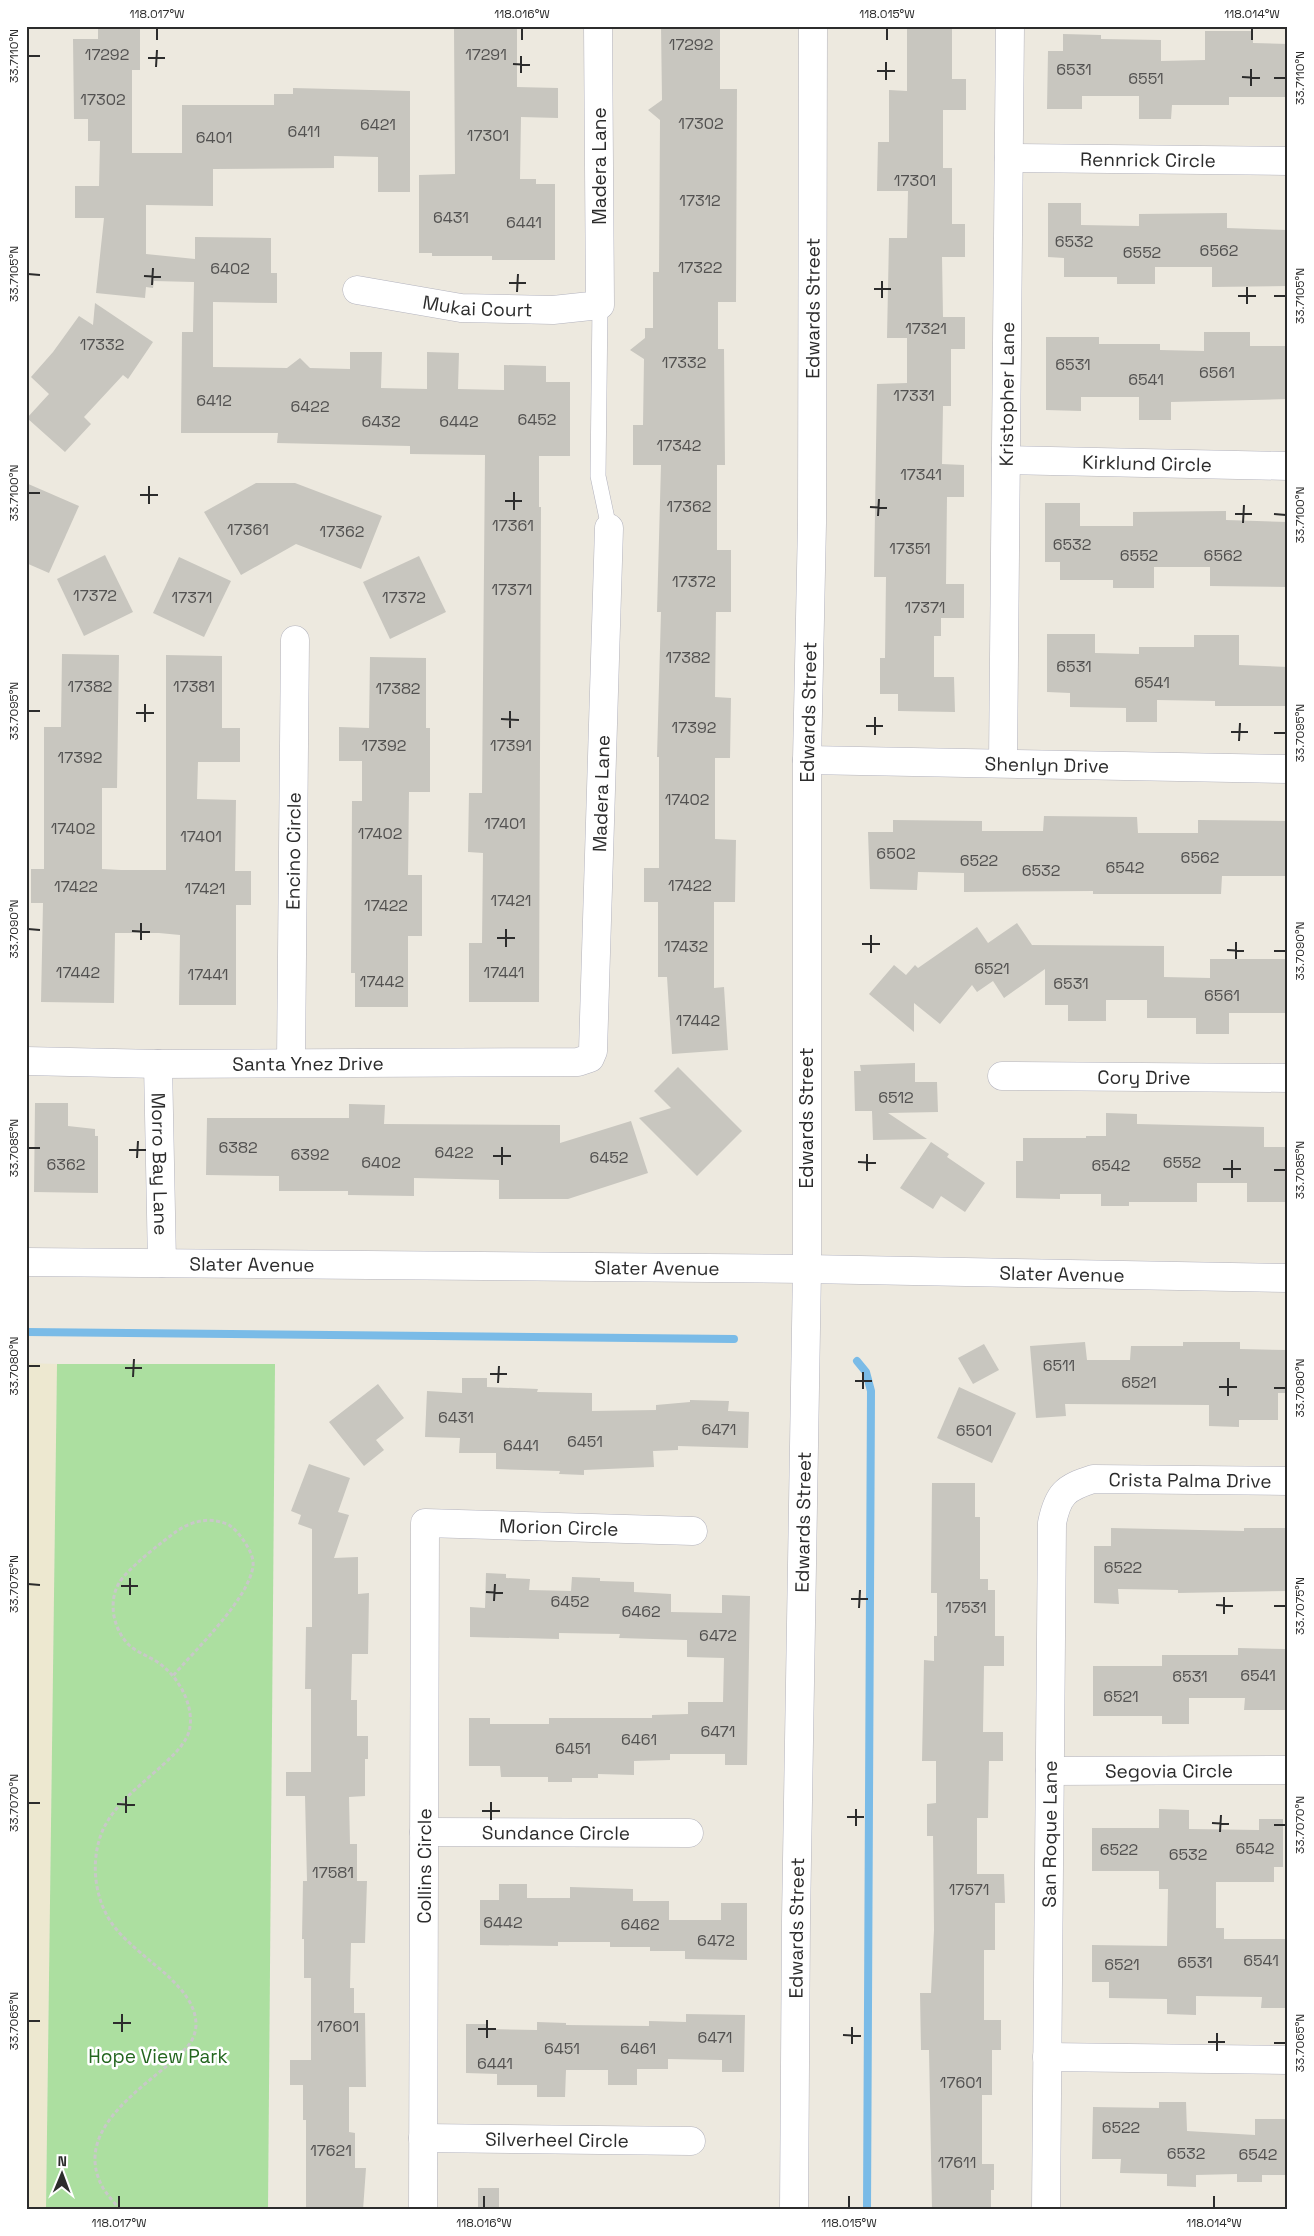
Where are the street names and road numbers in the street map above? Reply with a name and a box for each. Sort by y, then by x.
street label: Madera Lane [587,107,612,225]
street label: Rennrick Circle [1080,147,1216,173]
street label: Edwards Street [800,238,826,379]
street label: Mukai Court [421,290,533,323]
street label: Kristopher Lane [994,321,1020,467]
street label: Kirklund Circle [1082,450,1212,477]
street label: Edwards Street [795,641,822,783]
street label: Madera Lane [587,734,616,853]
street label: Shenlyn Drive [984,751,1109,779]
street label: Encino Circle [280,792,307,910]
street label: Edwards Street [794,1048,819,1188]
street label: Santa Ynez Drive [232,1051,384,1077]
street label: Cory Drive [1097,1065,1191,1090]
street label: Morro Bay Lane [146,1092,173,1236]
street label: Slater Avenue [189,1251,315,1278]
street label: Slater Avenue [594,1255,720,1281]
street label: Slater Avenue [999,1261,1125,1288]
street label: Edwards Street [790,1451,817,1593]
street label: Crista Palma Drive [1109,1467,1272,1494]
street label: Morion Circle [499,1513,619,1542]
street label: Segovia Circle [1105,1758,1233,1784]
street label: San Roque Lane [1037,1760,1063,1908]
street label: Collins Circle [412,1808,437,1924]
street label: Sundance Circle [482,1820,630,1846]
street label: Edwards Street [783,1857,810,1999]
street label: Silverheel Circle [485,2127,629,2153]

